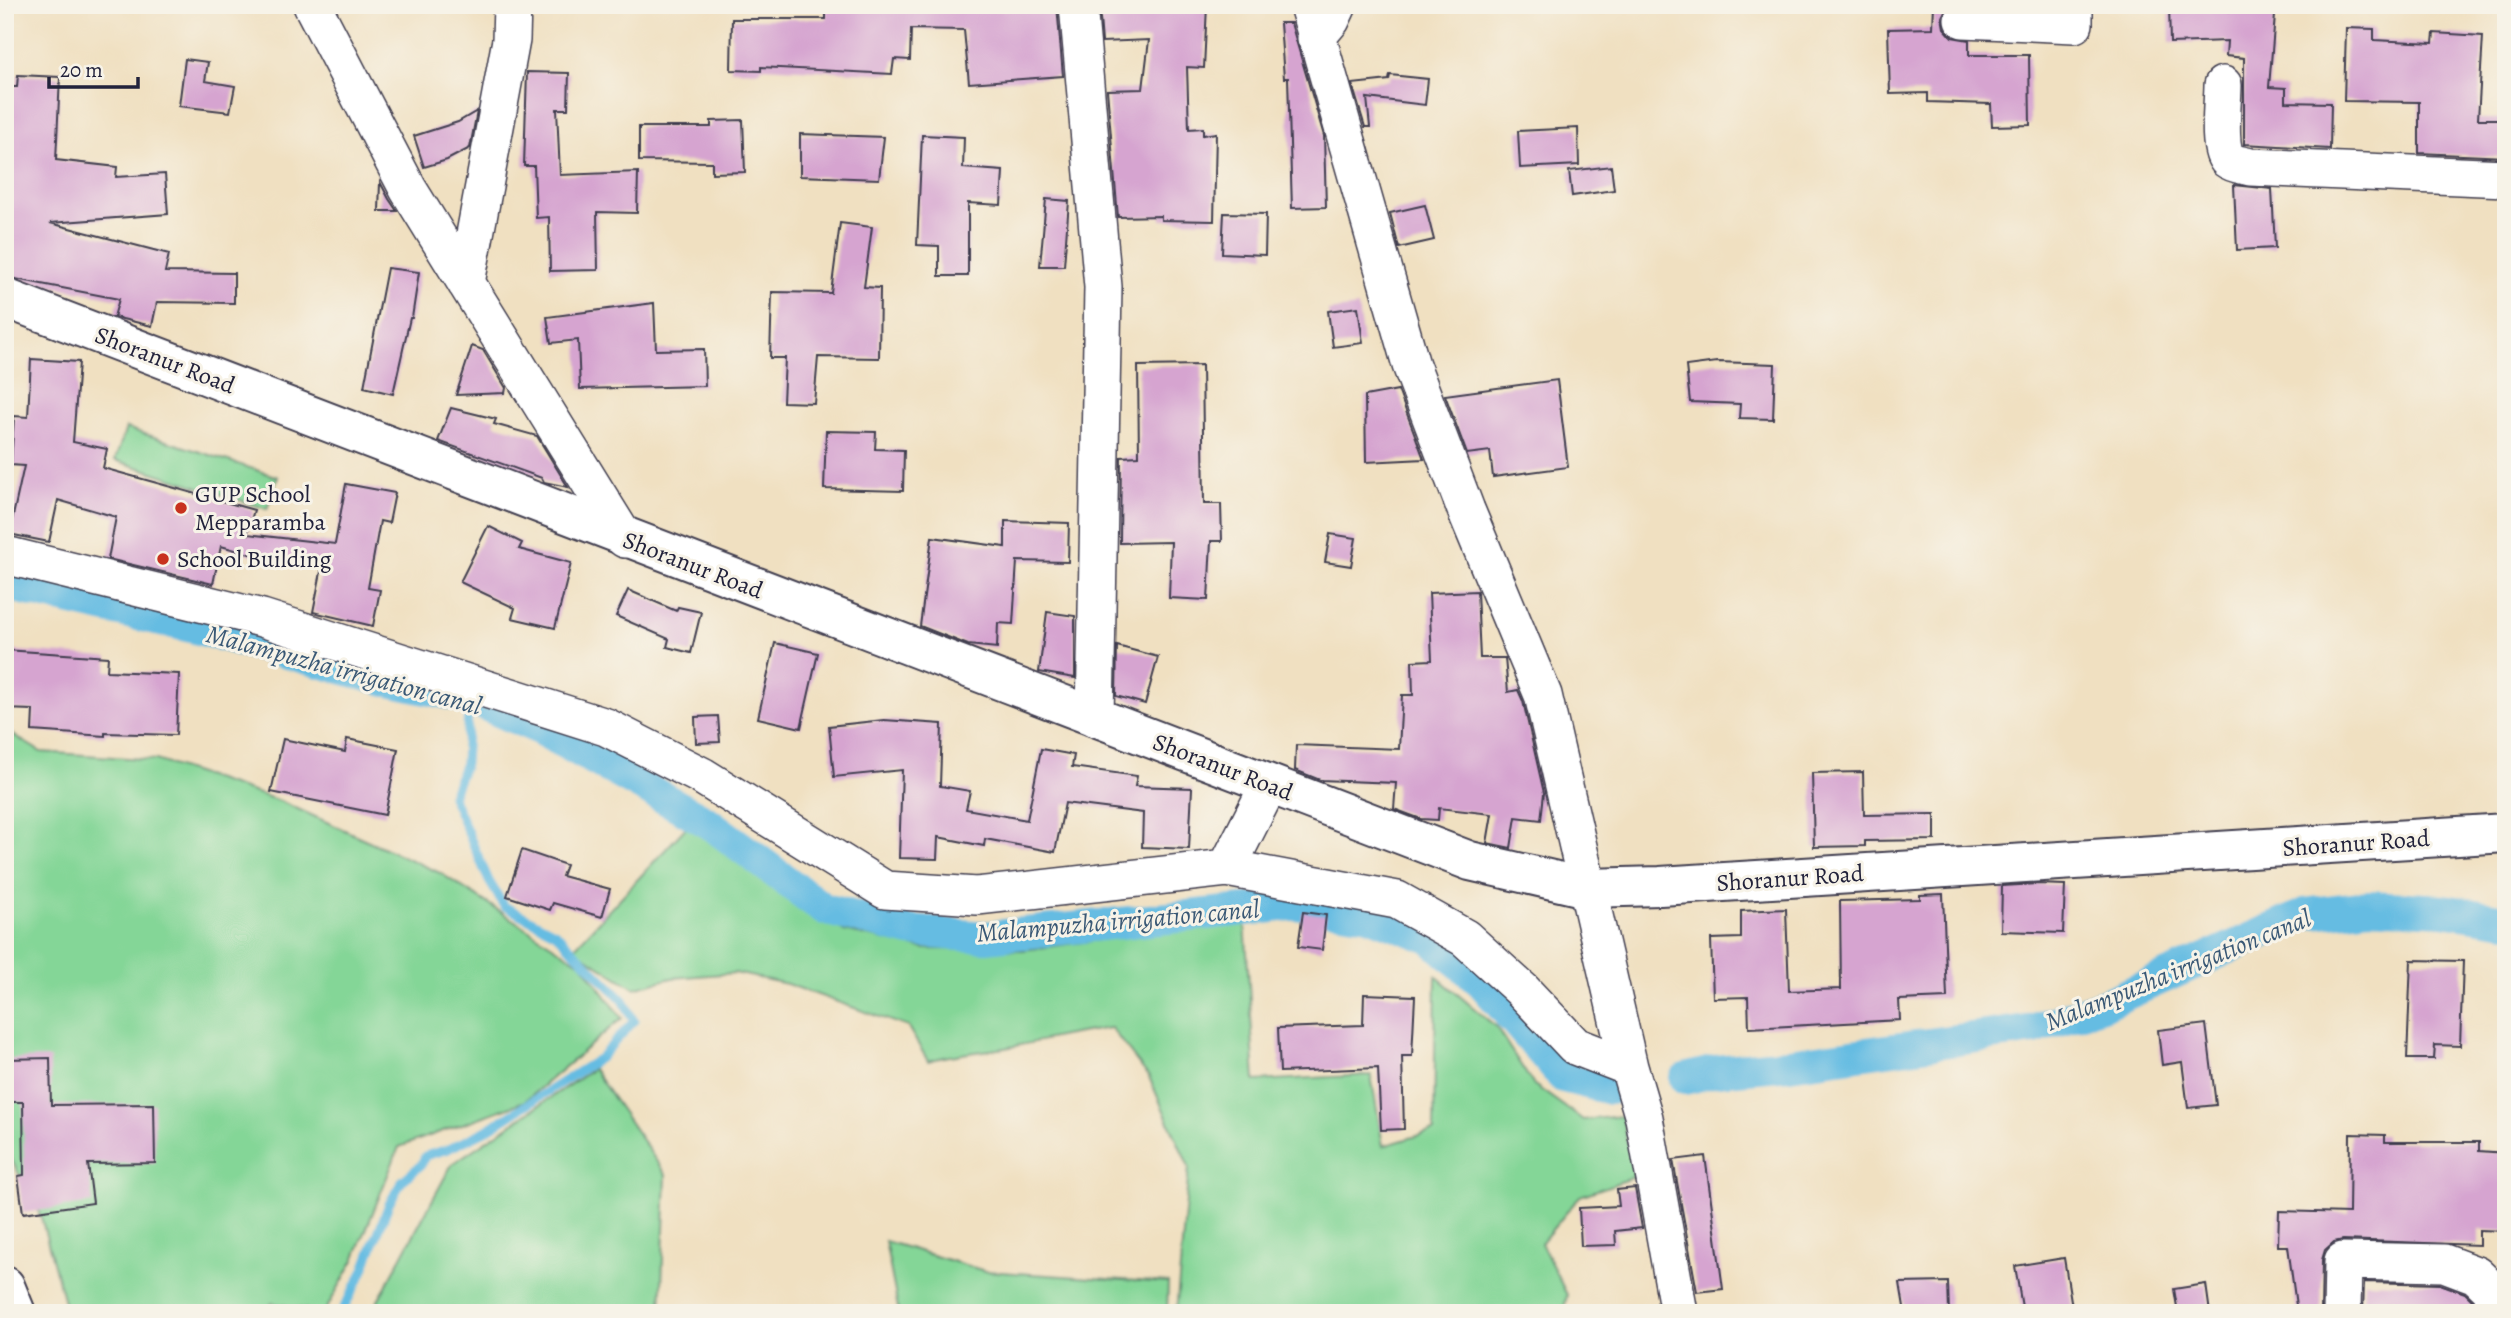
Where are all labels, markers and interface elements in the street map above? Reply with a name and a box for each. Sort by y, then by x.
scale bar [49,46,138,90]
text: 20 m [60,56,103,84]
street label: Shoranur Road [90,319,240,401]
place label: GUP School Mepparamba [195,478,326,538]
marker: GUP School Mepparamba [173,500,189,516]
street label: Shoranur Road [618,524,768,606]
place label: School Building [177,543,332,575]
marker: School Building [155,551,171,567]
water label: Malampuzha irrigation canal [202,616,486,724]
street label: Shoranur Road [1148,726,1298,808]
street label: Shoranur Road [2281,822,2431,864]
street label: Shoranur Road [1715,857,1865,899]
water label: Malampuzha irrigation canal [975,891,1261,951]
water label: Malampuzha irrigation canal [2040,900,2317,1039]

